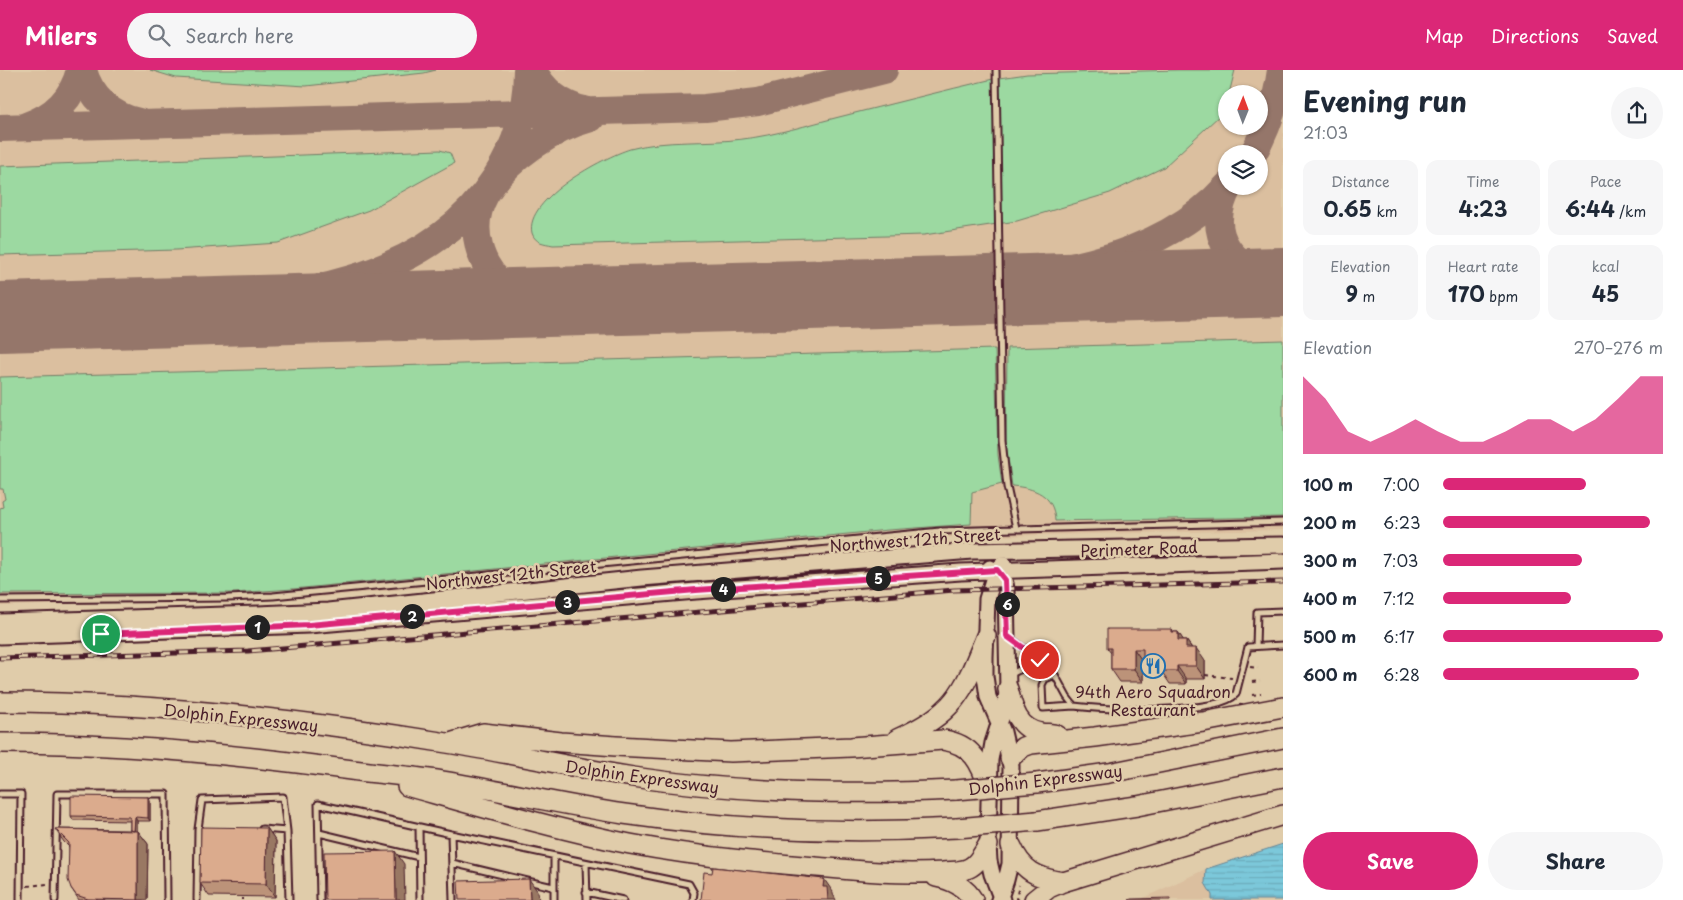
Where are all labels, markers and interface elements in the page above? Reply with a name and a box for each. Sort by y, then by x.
search box [127,13,477,58]
text: Milers [25,17,97,53]
icon: search [145,21,173,49]
text: Search here [185,21,294,49]
text: Map [1425,22,1463,49]
text: Directions [1491,22,1579,49]
text: Saved [1607,22,1658,49]
text: Evening run [1303,79,1467,122]
north arrow [1218,85,1268,135]
map controls [1218,85,1268,195]
button: share [1611,87,1663,139]
text: 21:03 [1303,120,1348,144]
button: layers [1218,145,1268,195]
text: Distance [1331,171,1390,192]
text: Time [1466,171,1500,192]
text: Pace [1590,171,1621,192]
text: 0.65 [1323,192,1372,224]
text: 4:23 [1459,192,1507,224]
text: 6:44 [1565,192,1615,224]
text: km [1372,201,1397,222]
text: /km [1615,201,1646,222]
text: Elevation [1330,256,1391,277]
text: Heart rate [1448,256,1518,277]
text: kcal [1592,256,1620,277]
text: 9 [1345,277,1358,309]
text: 170 [1448,277,1485,309]
text: 45 [1592,277,1619,309]
text: m [1358,286,1375,307]
text: bpm [1485,286,1518,307]
text: Elevation [1303,335,1372,359]
text: 270–276 m [1574,335,1663,359]
text: 100 m [1303,472,1353,496]
text: 7:00 [1383,472,1420,496]
text: 200 m [1303,510,1357,534]
text: 6:23 [1383,510,1420,534]
street label: Northwest 12th Street [829,521,1002,557]
street label: Perimeter Road [1080,534,1198,562]
text: 300 m [1303,548,1357,572]
text: 7:03 [1383,548,1418,572]
street label: Northwest 12th Street [425,553,598,595]
pin: 5 [866,566,890,590]
text: 5 [874,568,883,589]
pin: 4 [710,576,736,602]
text: 4 [719,579,728,600]
text: 400 m [1303,586,1357,610]
text: 7:12 [1383,586,1415,610]
pin: 3 [554,590,580,614]
text: 3 [563,592,572,613]
pin: 6 [994,592,1020,616]
text: 6 [1003,594,1012,615]
pin: 2 [400,604,424,628]
text: 2 [408,606,417,627]
pin [80,613,122,655]
pin: 1 [244,614,270,640]
text: 1 [254,617,261,638]
icon: arrive [87,620,115,648]
text: 500 m [1303,624,1356,648]
text: 6:17 [1383,624,1415,648]
pin [1019,639,1061,681]
icon: check [1026,646,1054,674]
restaurant icon: 94th Aero Squadron Restaurant [1140,653,1166,679]
text: 600 m [1303,662,1357,686]
text: 6:28 [1383,662,1420,686]
place label: 94th Aero Squadron Restaurant [1075,679,1231,721]
street label: Dolphin Expressway [163,697,319,737]
street label: Dolphin Expressway [563,753,721,799]
street label: Dolphin Expressway [966,758,1124,800]
button: Save [1303,832,1478,890]
button: Share [1488,832,1663,890]

